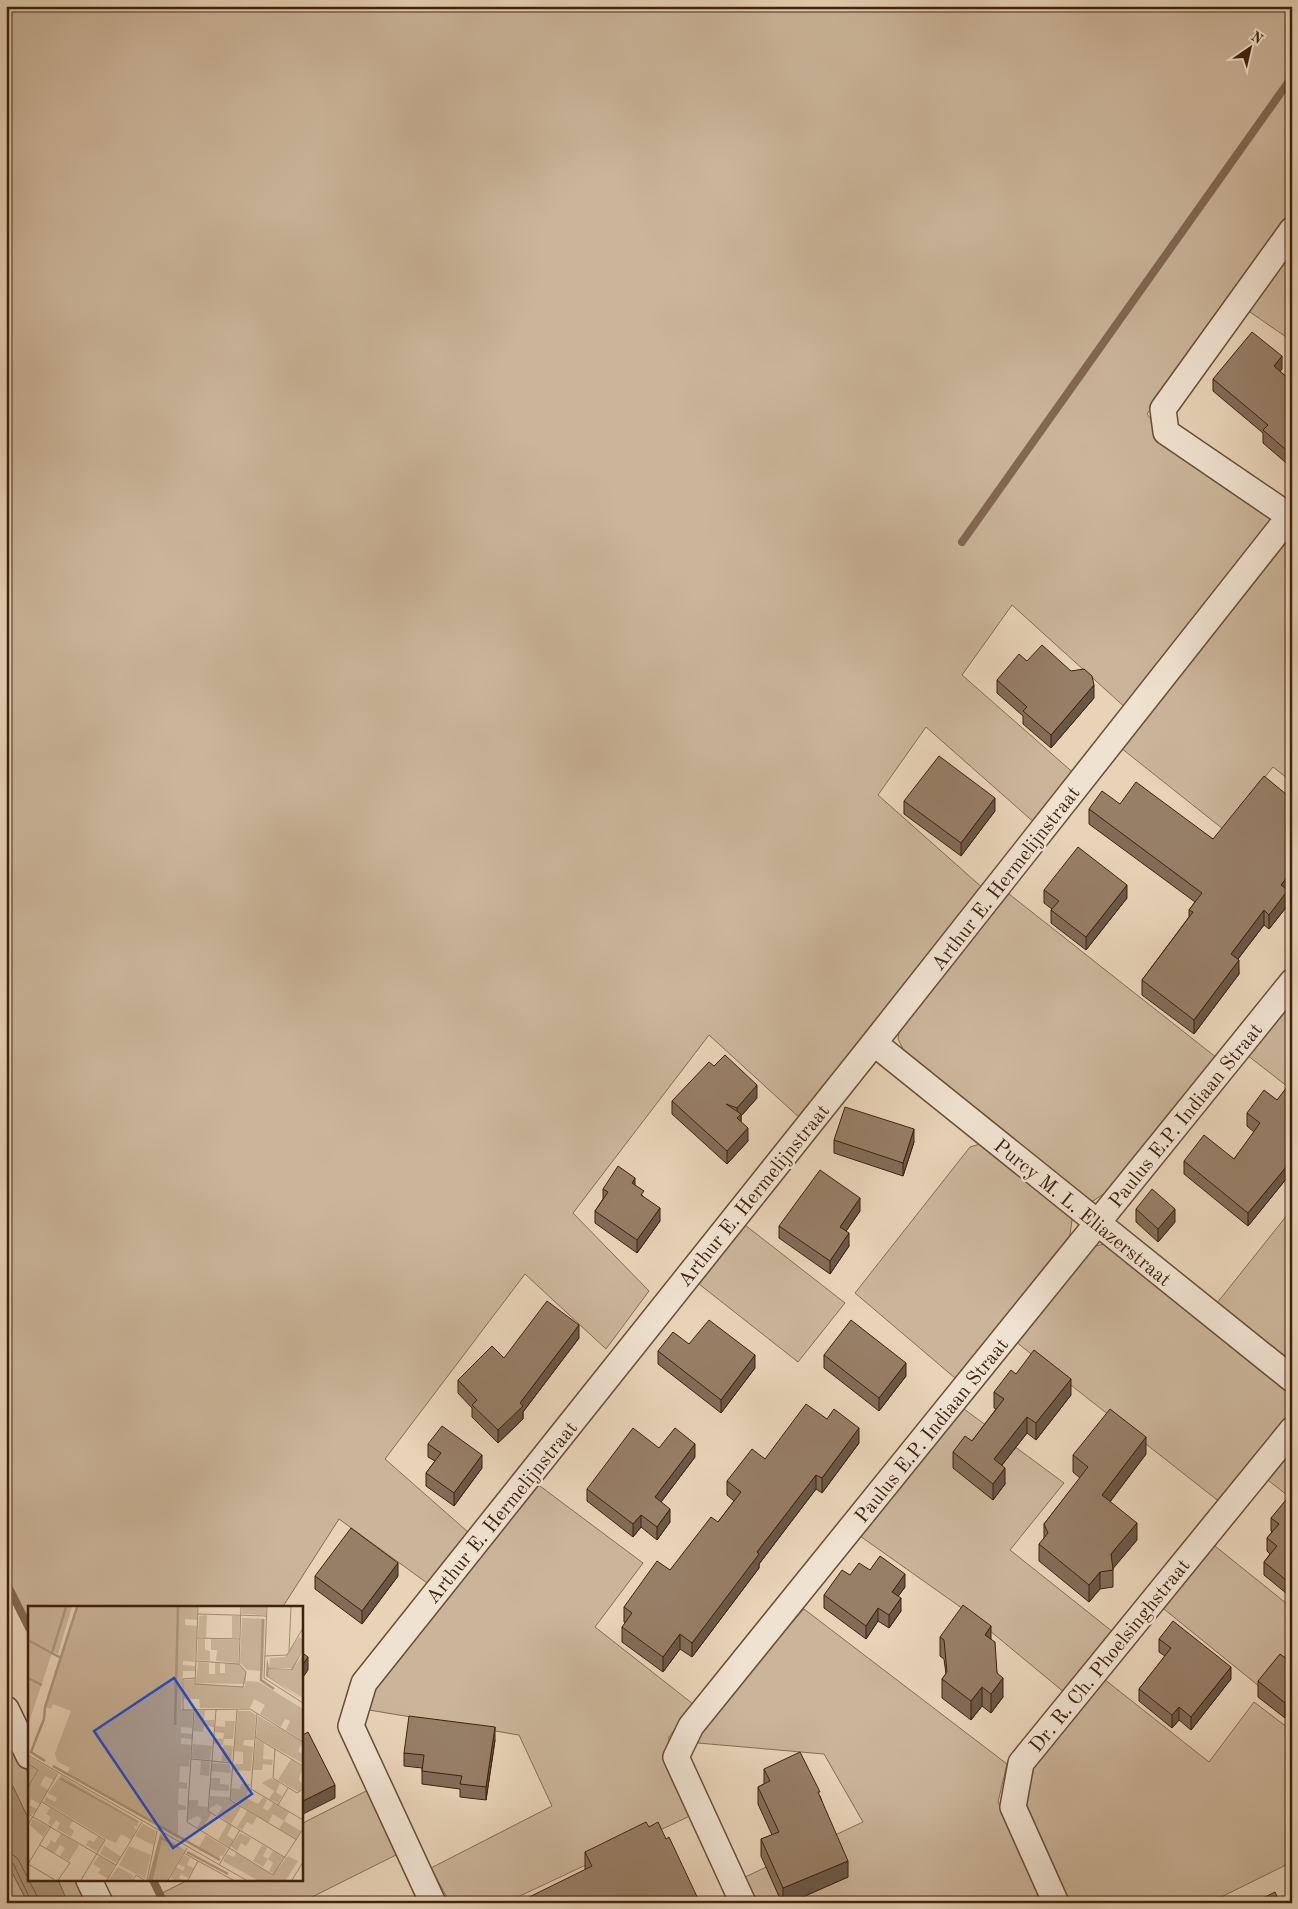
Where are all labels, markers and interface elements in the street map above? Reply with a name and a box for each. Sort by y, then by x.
north arrow [1226,22,1276,72]
text: N [1248,29,1265,47]
street label: Arthur E. Hermelijnstraat [929,783,1085,975]
street label: Paulus E.P. Indiaan Straat [1106,1020,1267,1212]
street label: Arthur E. Hermelijnstraat [675,1101,834,1291]
street label: Purcy M. L. Eliazerstraat [989,1136,1174,1291]
street label: Paulus E.P. Indiaan Straat [852,1335,1013,1527]
street label: Arthur E. Hermelijnstraat [423,1418,582,1608]
street label: Dr. R. Ch. Phoelsinghstraat [1027,1556,1195,1757]
inset map [28,1606,302,1882]

